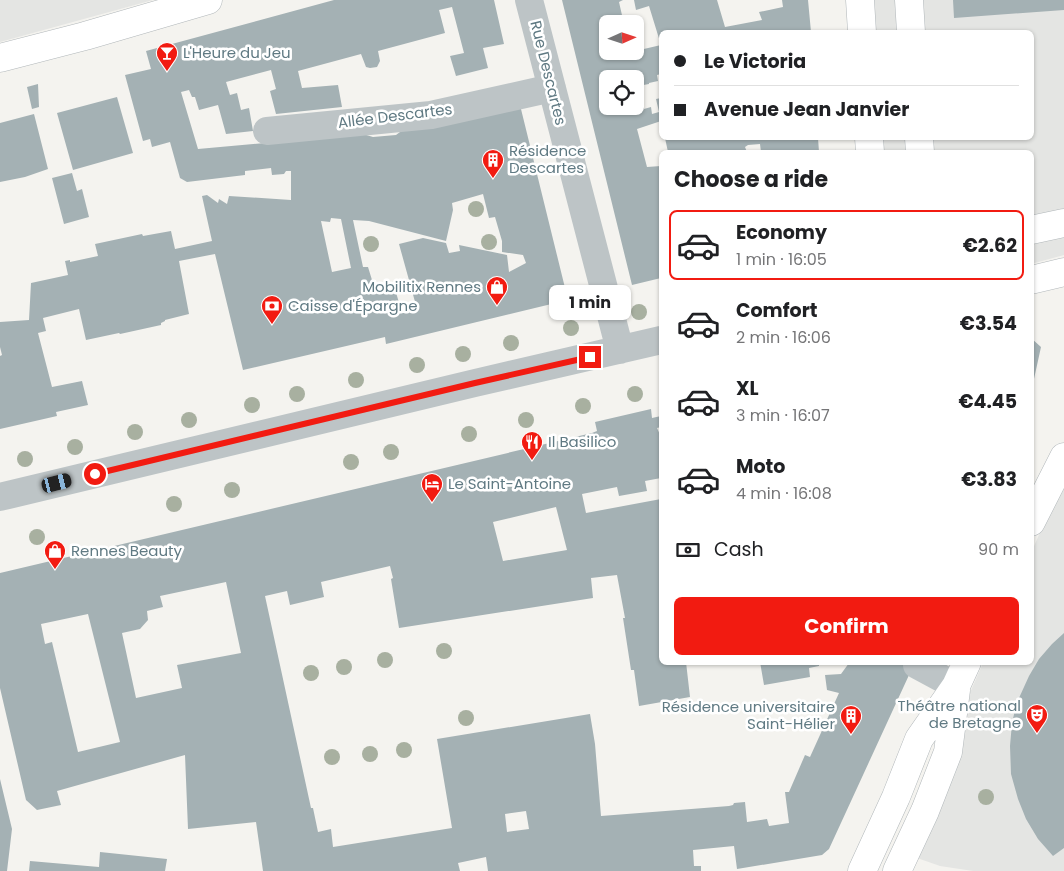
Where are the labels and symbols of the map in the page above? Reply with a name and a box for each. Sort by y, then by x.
north arrow [599,15,644,60]
street label: Rue Descartes [525,18,572,128]
bar icon: L'Heure du Jeu [155,41,179,72]
place label: L'Heure du Jeu [183,42,291,63]
street label: Allée Descartes [336,98,454,133]
place label: Résidence Descartes [509,140,586,178]
building icon: Résidence Descartes [481,148,505,179]
shop icon: Mobilitix Rennes [485,275,509,306]
place label: Mobilitix Rennes [362,276,481,297]
callout: 1 min [549,284,631,320]
bank icon: Caisse d'Épargne [260,294,284,325]
place label: Caisse d'Épargne [288,295,418,316]
route end [579,346,601,368]
restaurant icon: Il Basilico [520,430,544,461]
place label: Il Basilico [548,431,616,452]
route start [84,463,106,485]
car [40,472,73,494]
hotel icon: Le Saint-Antoine [420,472,444,503]
place label: Le Saint-Antoine [448,473,571,494]
shop icon: Rennes Beauty [43,539,67,570]
place label: Rennes Beauty [71,540,182,561]
place label: Théâtre national de Bretagne [898,695,1021,733]
place label: Résidence universitaire Saint-Hélier [662,696,835,734]
theatre icon: Théâtre national de Bretagne [1025,703,1049,734]
building icon: Résidence universitaire Saint-Hélier [839,704,863,735]

